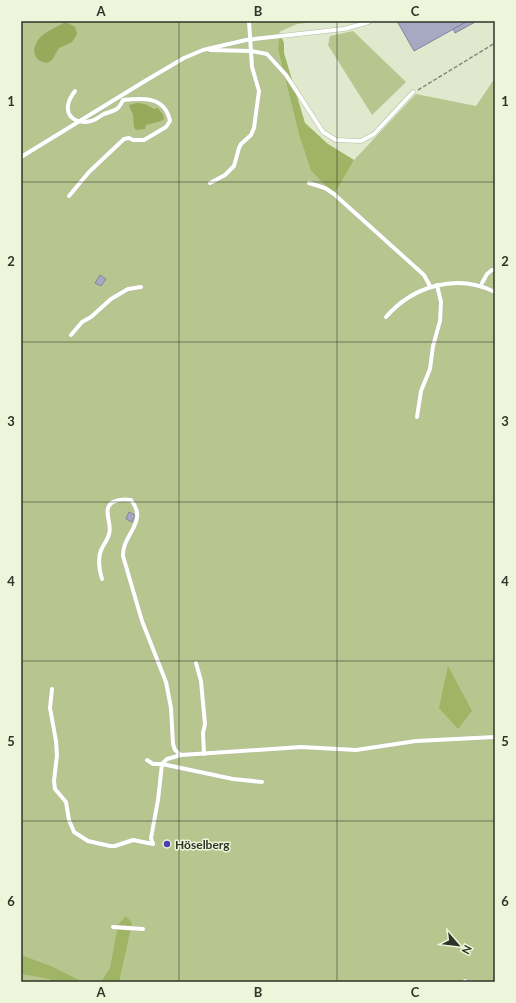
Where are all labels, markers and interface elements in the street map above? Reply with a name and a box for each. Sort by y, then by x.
text: A [95,3,106,19]
text: B [254,3,263,19]
text: C [411,3,420,19]
text: 1 [7,93,15,109]
text: 1 [501,93,509,109]
text: 2 [7,253,15,269]
text: 2 [501,253,509,269]
text: 3 [7,413,15,429]
text: 3 [501,413,509,429]
text: 4 [7,573,15,589]
text: 4 [501,573,509,589]
text: 5 [7,733,15,749]
text: 5 [501,733,509,749]
place label: Höselberg [175,837,230,852]
marker: Höselberg [162,839,172,849]
text: 6 [7,893,15,909]
text: 6 [501,893,509,909]
north arrow [438,925,478,965]
text: N [460,943,475,957]
text: A [95,984,106,1000]
text: B [254,984,263,1000]
text: C [411,984,420,1000]

